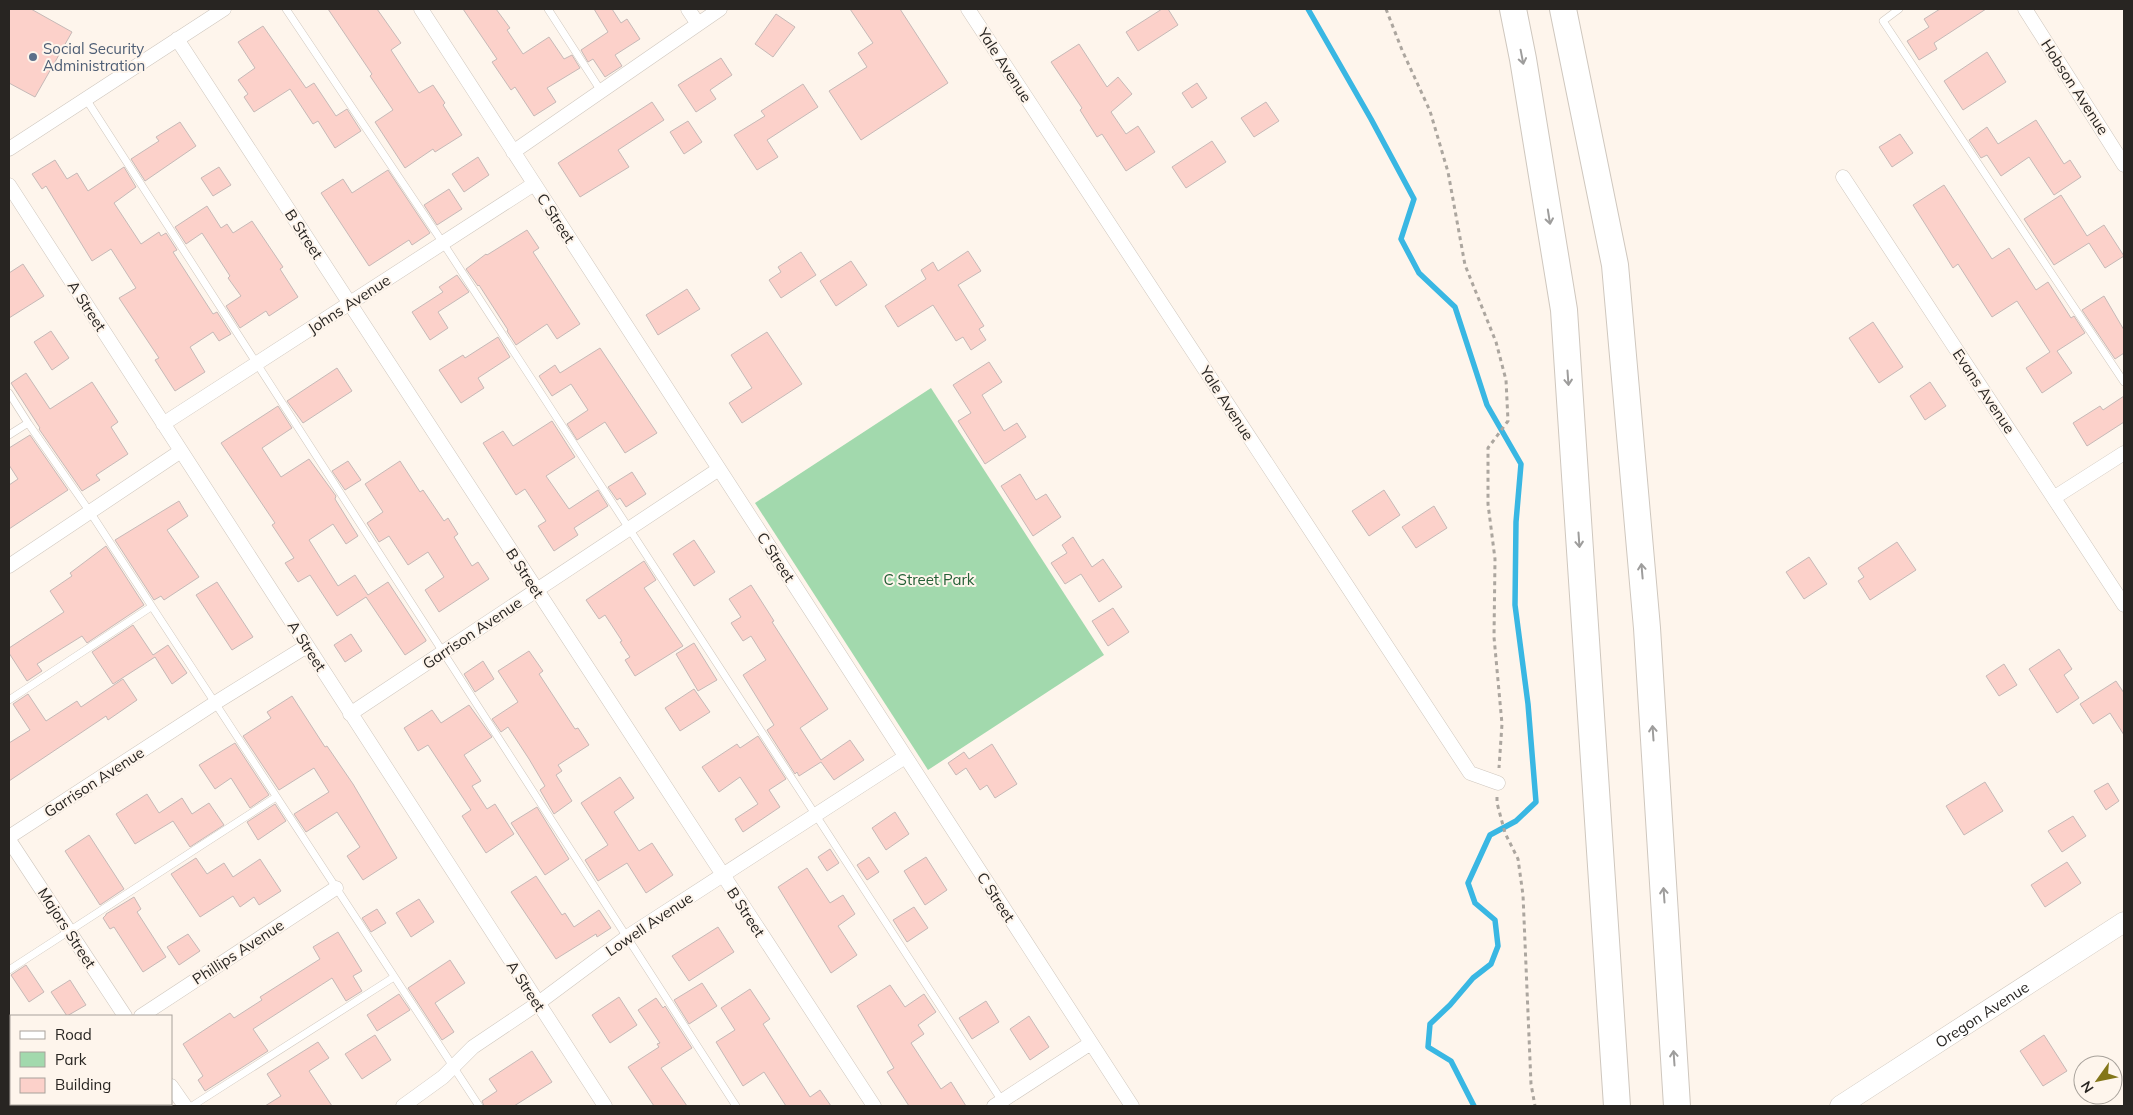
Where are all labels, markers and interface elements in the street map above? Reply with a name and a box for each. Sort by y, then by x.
street label: Yale Avenue [973,23,1036,106]
street label: Hobson Avenue [2037,36,2113,138]
place label: Social Security Administration [43,39,145,75]
one-way arrow [1518,48,1528,64]
marker: Social Security Administration [27,51,39,63]
street label: C Street [533,189,579,247]
street label: B Street [281,206,327,262]
one-way arrow [1544,208,1554,224]
street label: Johns Avenue [304,270,394,338]
street label: A Street [64,277,110,335]
street label: Evans Avenue [1949,345,2019,437]
street label: Yale Avenue [1195,361,1258,444]
one-way arrow [1564,370,1573,386]
street label: C Street [753,528,799,586]
one-way arrow [1575,532,1584,548]
street label: B Street [502,545,548,601]
one-way arrow [1637,563,1647,579]
park label: C Street Park [883,570,975,589]
street label: Garrison Avenue [419,593,525,673]
street label: A Street [284,617,330,675]
one-way arrow [1649,726,1658,742]
street label: Garrison Avenue [40,743,148,821]
street label: C Street [973,868,1019,926]
street label: Majors Street [34,884,100,972]
street label: B Street [723,884,769,940]
street label: Lowell Avenue [602,888,696,960]
one-way arrow [1659,888,1668,904]
street label: Phillips Avenue [189,915,287,989]
street label: A Street [503,957,549,1015]
street label: Oregon Avenue [1931,977,2032,1051]
legend [10,1015,172,1105]
text: Road [55,1025,92,1044]
text: Park [55,1050,87,1069]
one-way arrow [1670,1050,1679,1066]
north arrow [2073,1055,2123,1105]
text: Building [55,1075,111,1094]
text: N [2077,1078,2098,1096]

